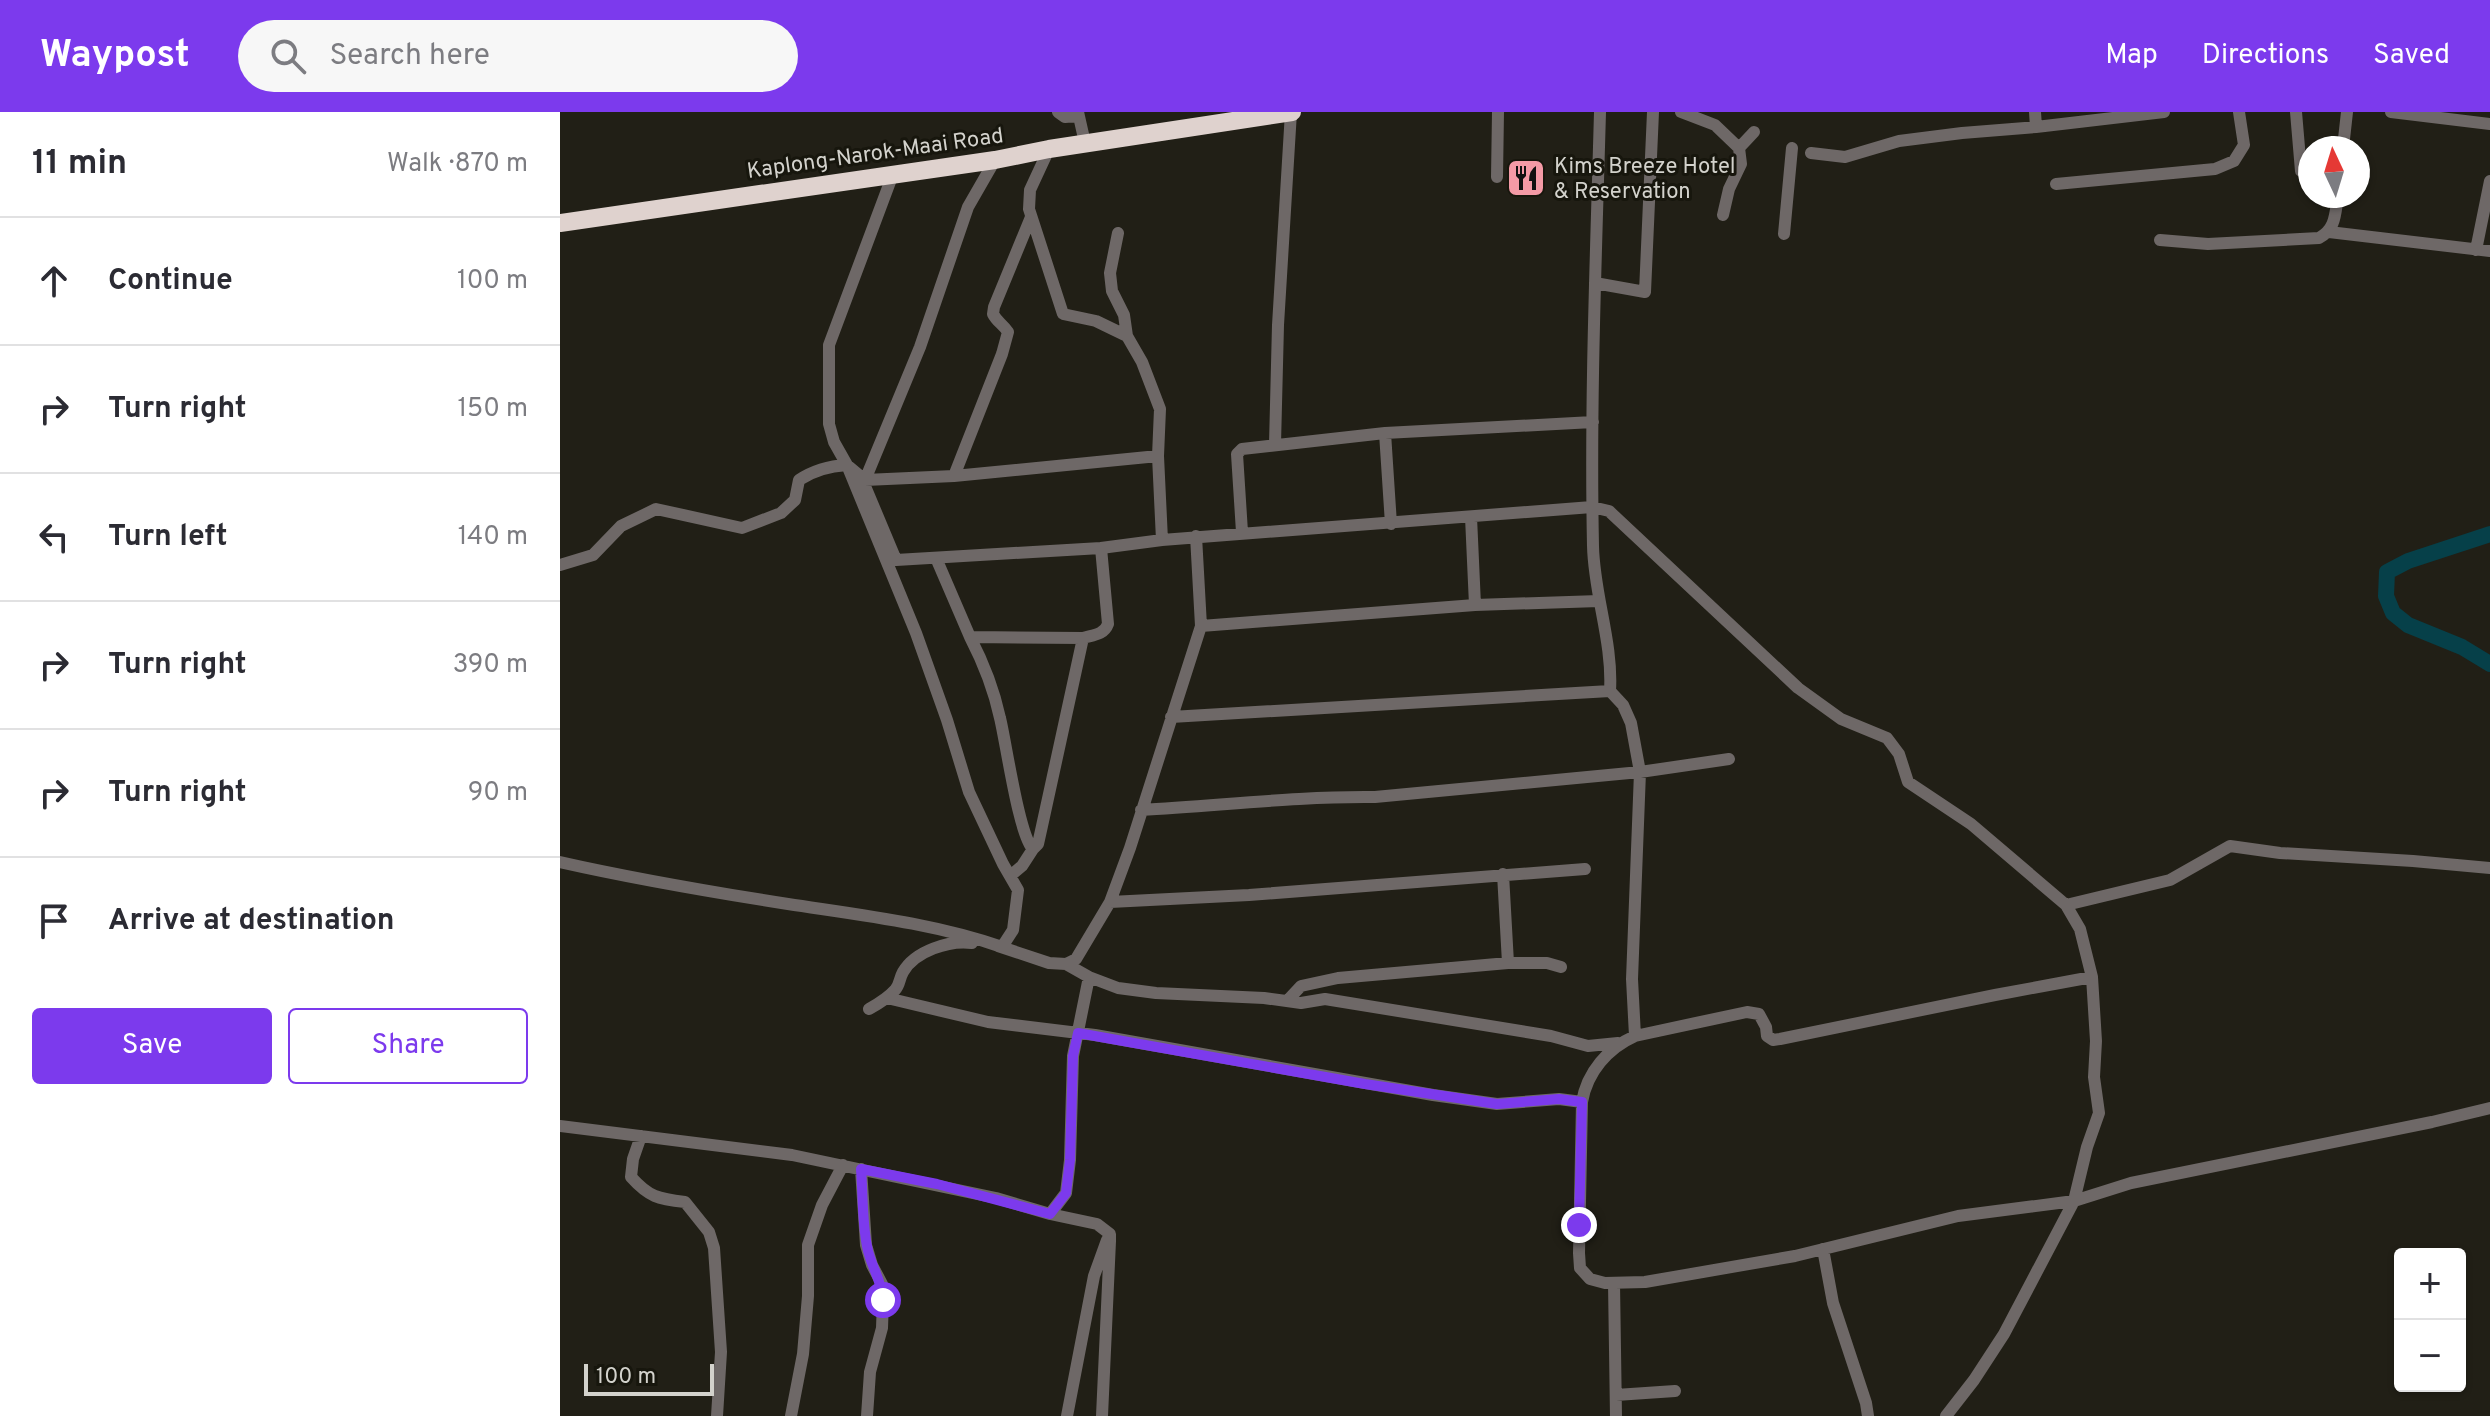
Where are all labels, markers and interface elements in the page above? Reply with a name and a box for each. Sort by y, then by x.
search box [238,20,798,92]
text: Waypost [40,32,190,81]
icon: search [266,34,310,78]
text: Search here [330,38,490,75]
text: Map [2105,38,2158,74]
text: Directions [2202,38,2329,74]
text: Saved [2373,38,2450,74]
street label: Kaplong-Narok-Maai Road [745,123,1005,186]
north arrow [2298,136,2370,208]
text: 11 min [32,143,127,186]
text: Walk · 870 m [387,148,528,181]
place label: Kims Breeze Hotel & Reservation [1554,154,1736,206]
restaurant icon: Kims Breeze Hotel & Reservation [1505,157,1547,199]
icon: ahead [32,259,76,303]
text: Continue [108,263,233,300]
text: 100 m [457,265,528,298]
icon: right [32,387,76,431]
text: Turn right [108,391,246,428]
text: 150 m [457,393,528,426]
icon: left [32,515,76,559]
text: Turn left [108,519,228,556]
text: 140 m [458,521,528,554]
icon: right [32,643,76,687]
text: Turn right [108,647,246,684]
text: 390 m [453,649,528,682]
icon: right [32,771,76,815]
text: Turn right [108,775,246,812]
text: 90 m [468,777,528,810]
icon: arrive [32,899,76,943]
text: Arrive at destination [108,903,394,940]
button: Save [32,1008,272,1084]
button: Share [288,1008,528,1084]
route end [1561,1207,1597,1243]
map controls [2394,1248,2466,1392]
button: + [2394,1248,2466,1320]
route start [865,1282,901,1318]
button: − [2394,1320,2466,1392]
scale bar [584,1360,714,1396]
text: 100 m [596,1364,656,1391]

